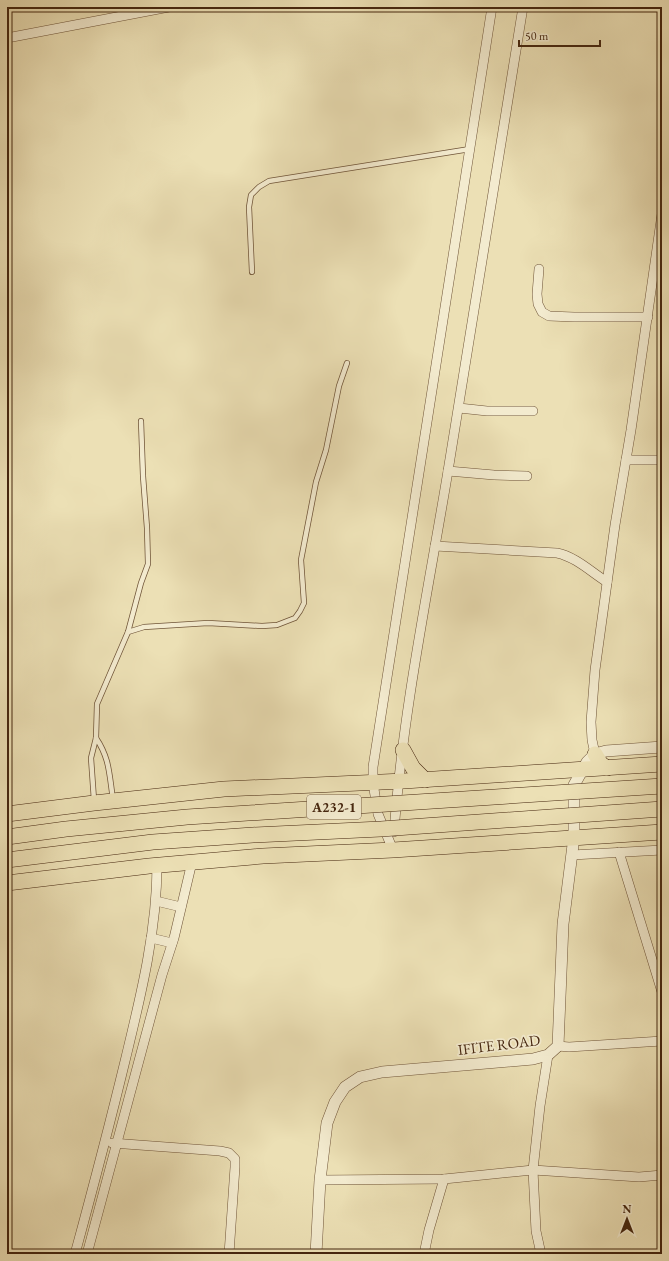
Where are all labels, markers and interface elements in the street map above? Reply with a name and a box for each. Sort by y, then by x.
scale bar [519,22,600,48]
text: 50 m [525,28,549,44]
road number: A232-1 [307,795,361,819]
street label: IFITE ROAD [457,1030,541,1059]
north arrow [607,1199,647,1239]
text: N [623,1202,632,1216]

